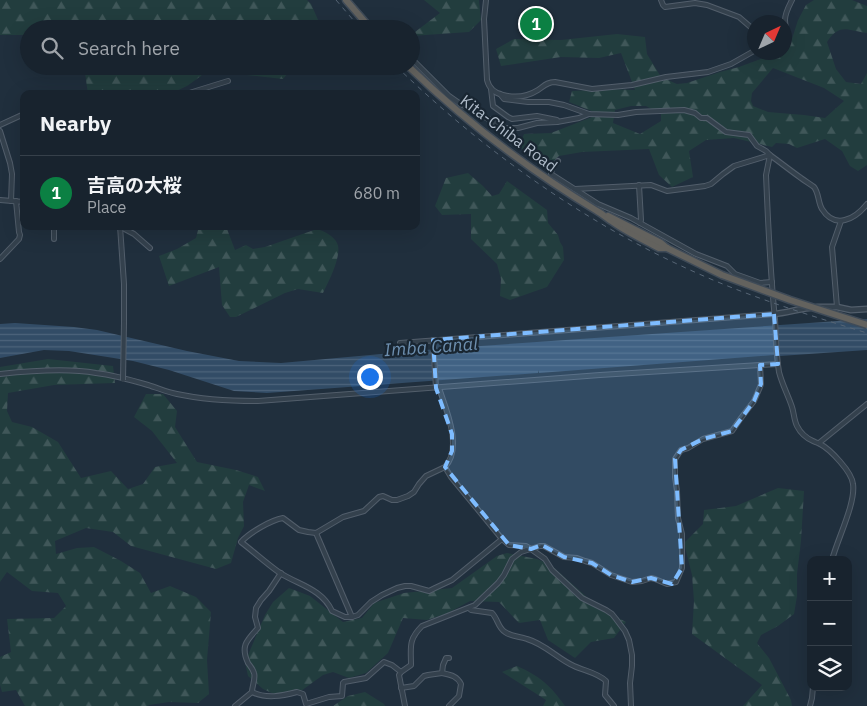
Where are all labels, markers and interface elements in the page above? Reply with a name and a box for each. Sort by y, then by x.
pin: 1 [520,5,552,43]
north arrow [747,15,792,60]
search box [20,20,420,75]
icon: search [38,34,66,62]
text: Search here [78,36,180,60]
street label: Kita-Chiba Road [457,90,561,176]
text: Nearby [40,109,111,137]
text: 吉高の大桜 [87,173,182,197]
text: 1 [51,183,61,203]
text: 680 m [353,183,400,203]
text: Place [87,197,126,217]
water label: Imba Canal [383,332,479,361]
your location [357,364,383,390]
map controls [807,556,852,691]
button: + [807,556,852,601]
button: − [807,601,852,646]
button: layers [807,646,852,691]

